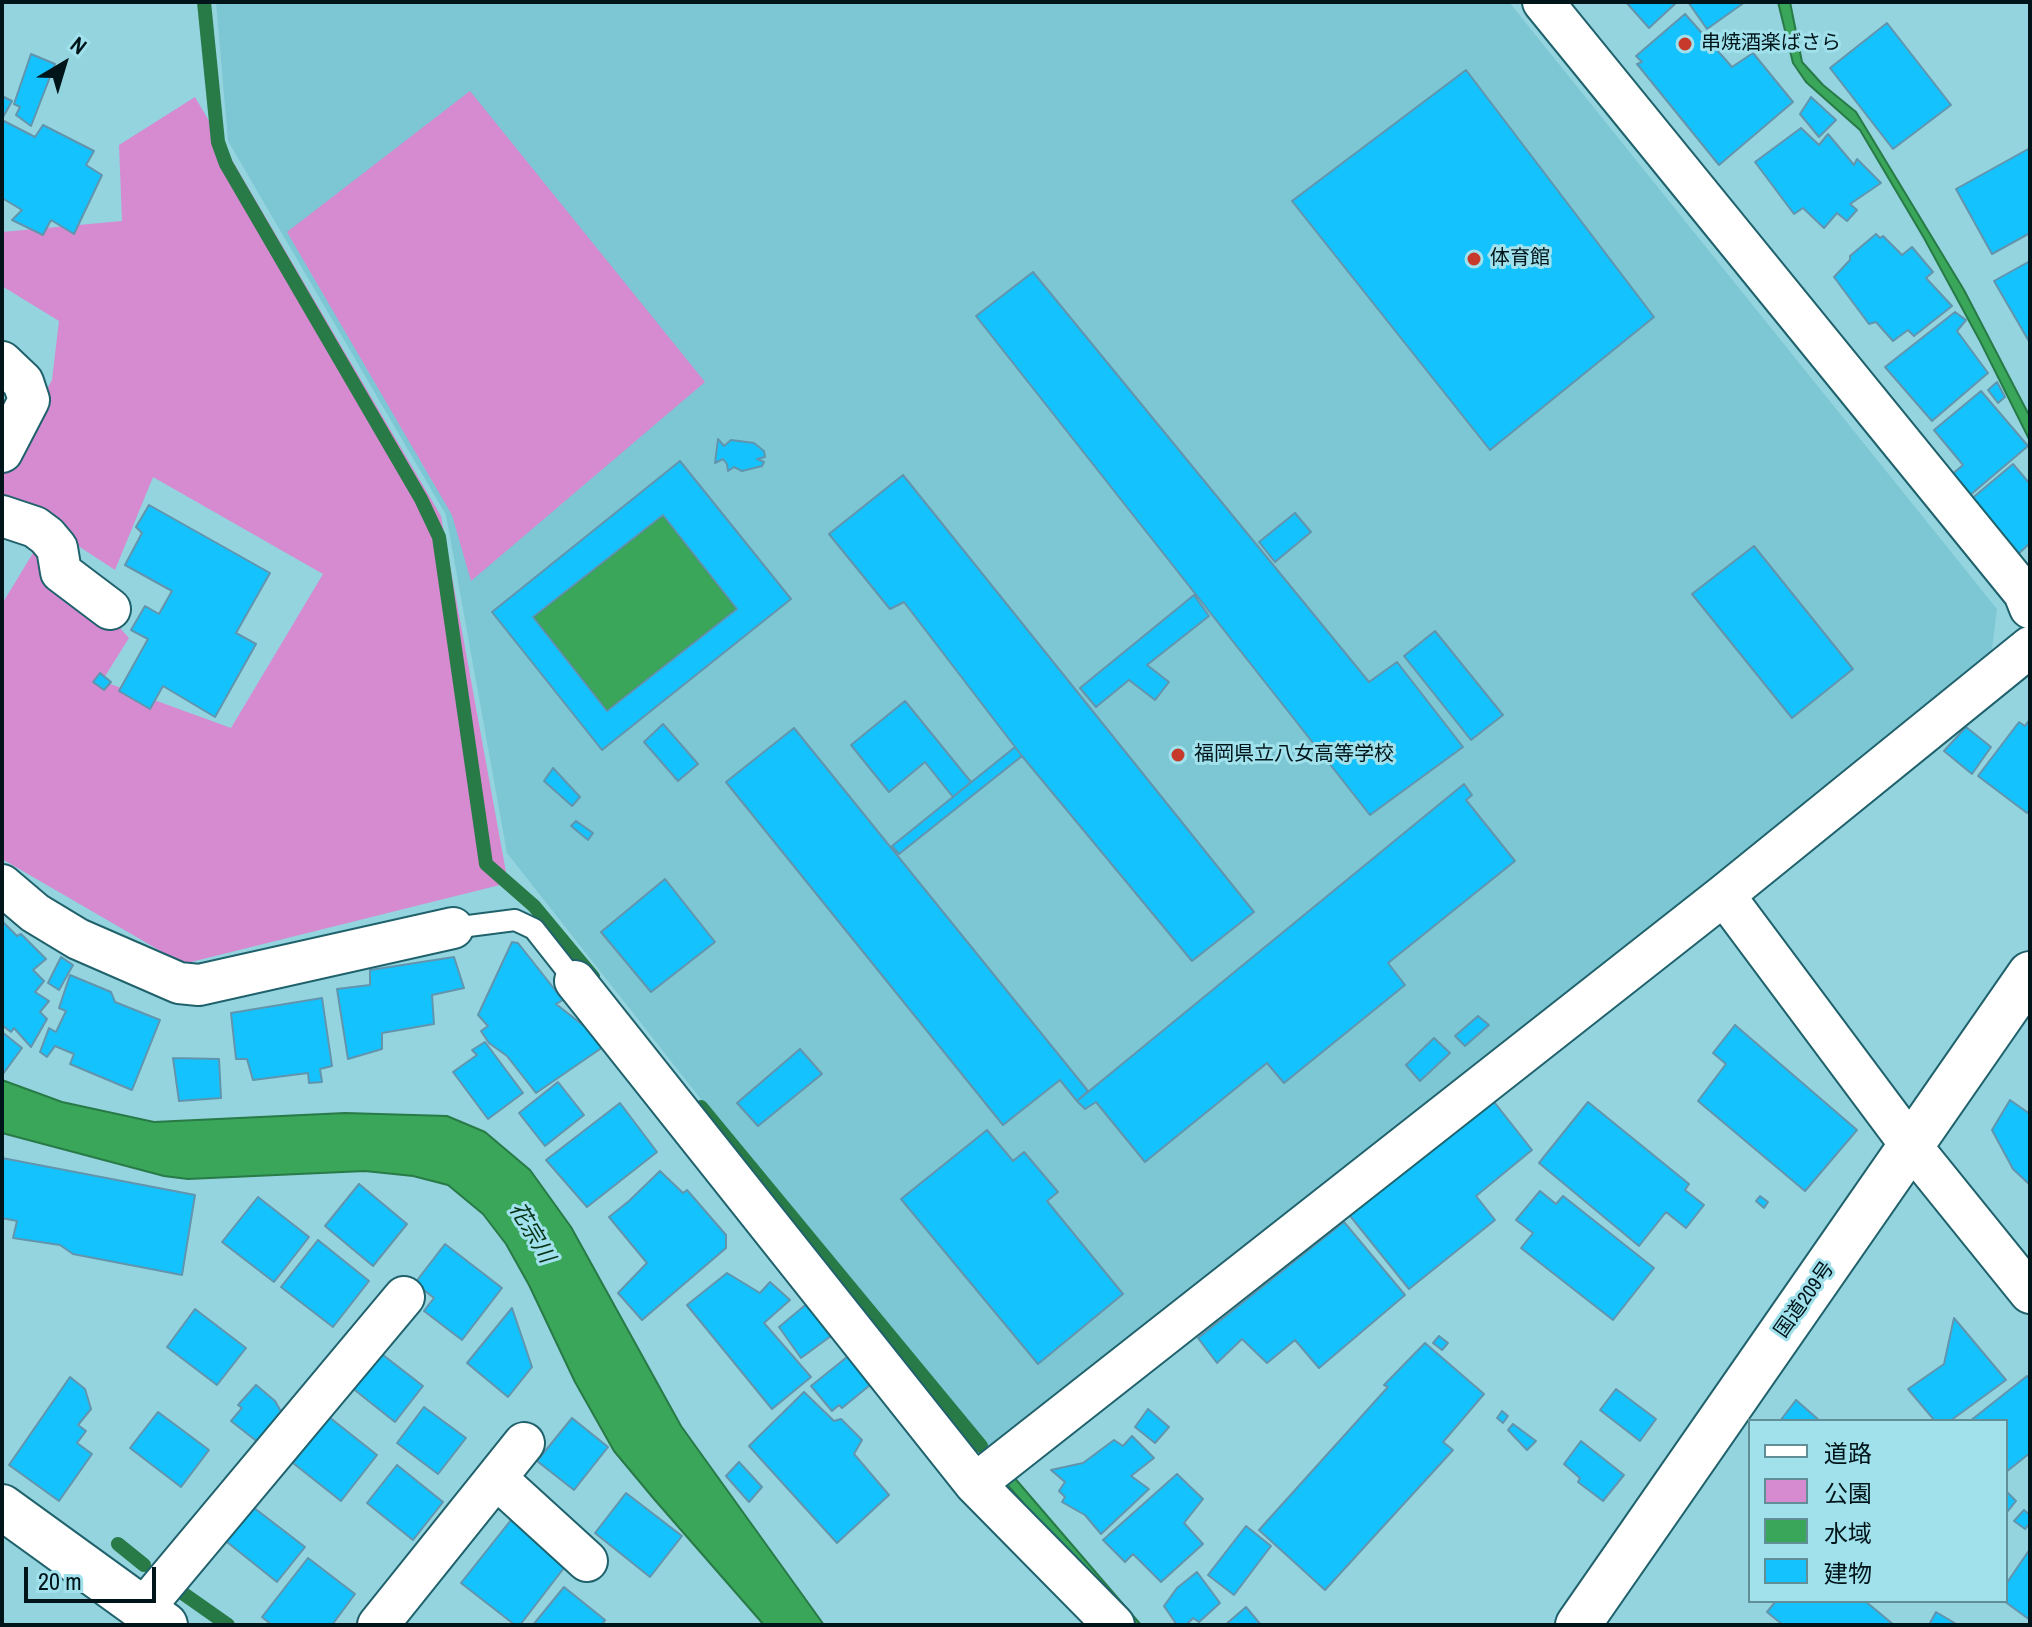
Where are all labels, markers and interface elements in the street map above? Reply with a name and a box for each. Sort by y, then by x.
north arrow [24,24,104,104]
text: N [64,29,93,61]
place label: 串焼酒楽ばさら [1701,32,1841,56]
marker: 串焼酒楽ばさら [1676,35,1694,53]
place label: 体育館 [1490,247,1550,271]
marker: 体育館 [1465,250,1483,268]
place label: 福岡県立八女高等学校 [1194,743,1394,767]
marker: 福岡県立八女高等学校 [1169,746,1187,764]
water label: 花宗川 [503,1198,559,1268]
street label: 国道209号 [1770,1257,1840,1343]
legend [1748,1419,2008,1603]
text: 道路 [1824,1437,1872,1469]
text: 公園 [1824,1477,1872,1509]
text: 水域 [1824,1517,1872,1549]
scale bar [28,1551,160,1601]
text: 建物 [1824,1557,1872,1589]
text: 20 m [38,1565,82,1597]

